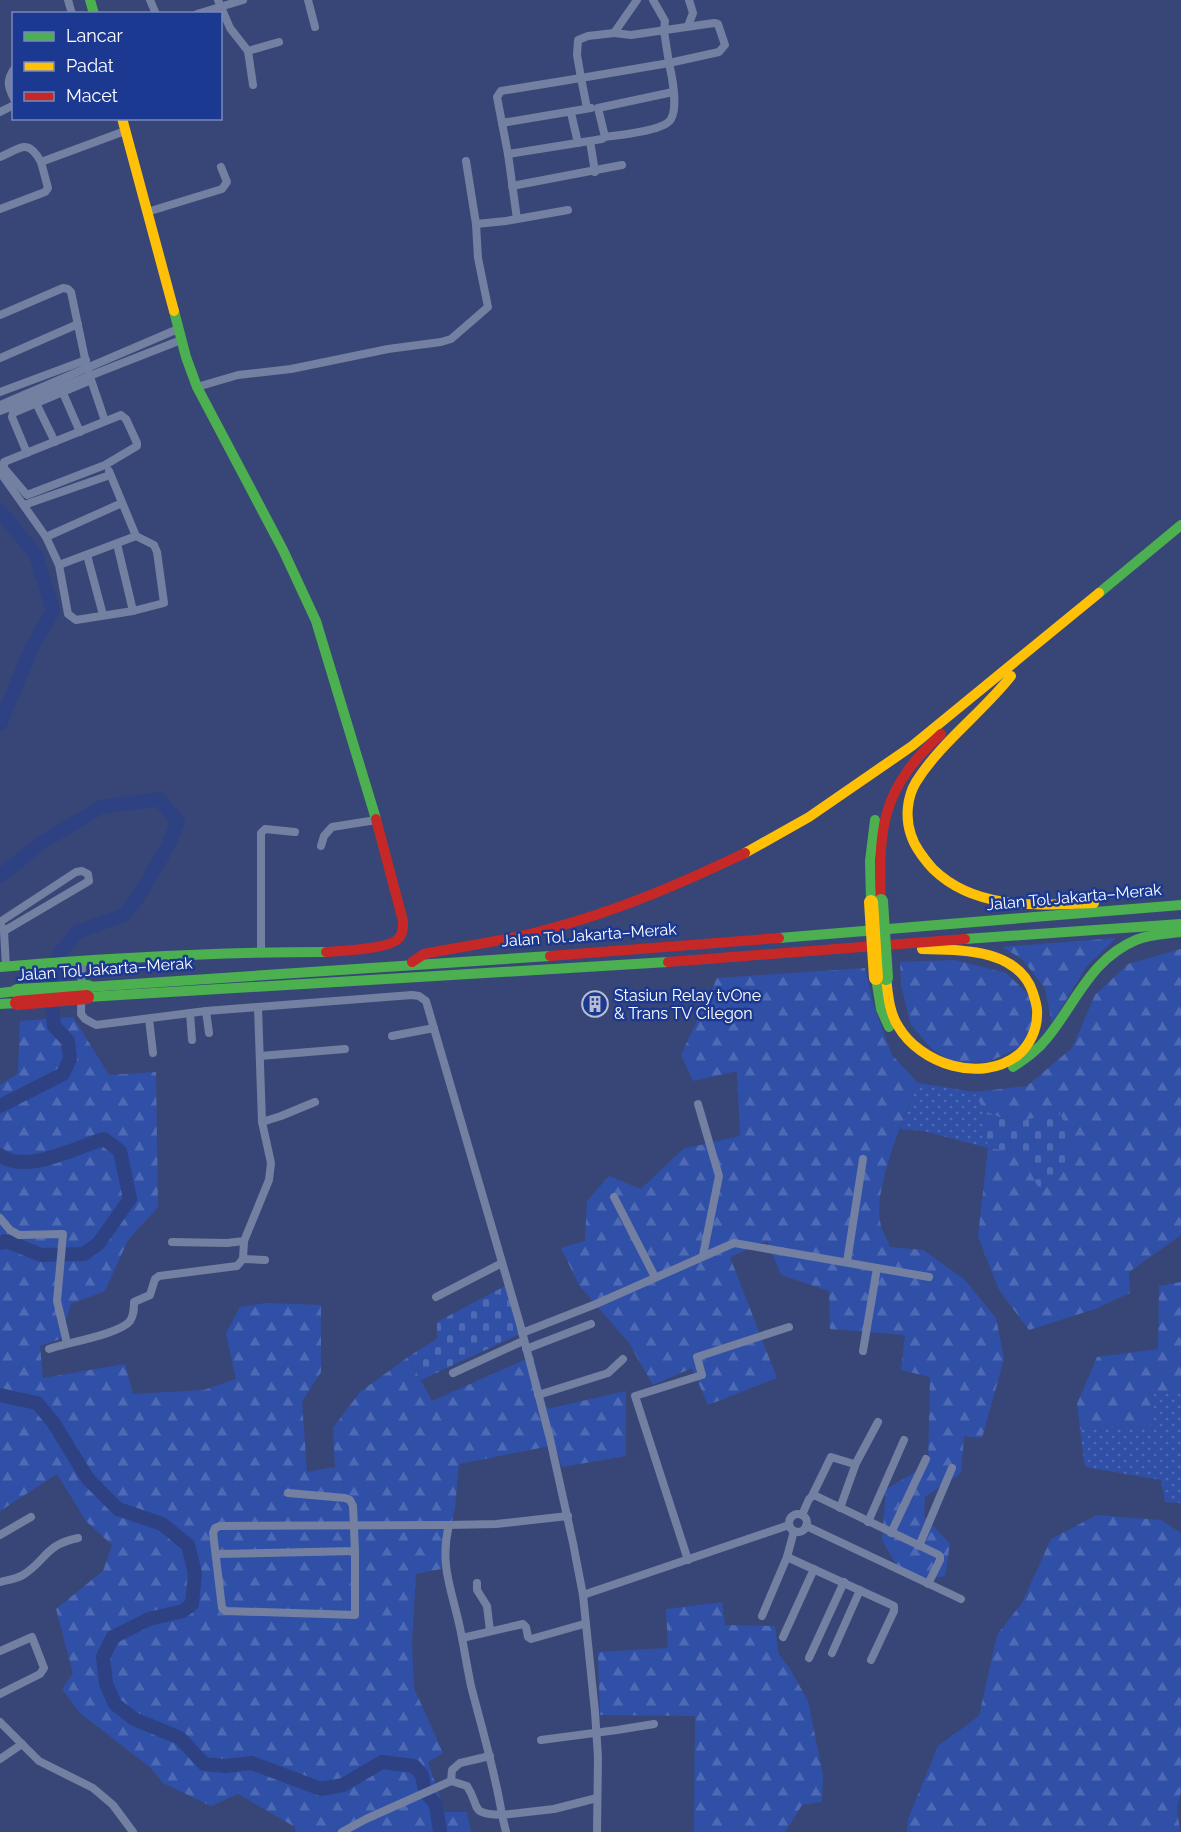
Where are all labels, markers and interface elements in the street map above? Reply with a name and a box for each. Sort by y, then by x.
legend [12,12,222,120]
text: Lancar [66,25,123,46]
text: Padat [66,55,114,76]
text: Macet [66,85,118,106]
street label: Jalan Tol Jakarta–Merak [986,880,1163,914]
street label: Jalan Tol Jakarta–Merak [501,919,678,951]
street label: Jalan Tol Jakarta–Merak [17,953,194,985]
place label: Stasiun Relay tvOne & Trans TV Cilegon [614,986,761,1023]
building icon: Stasiun Relay tvOne & Trans TV Cilegon [580,989,610,1019]

